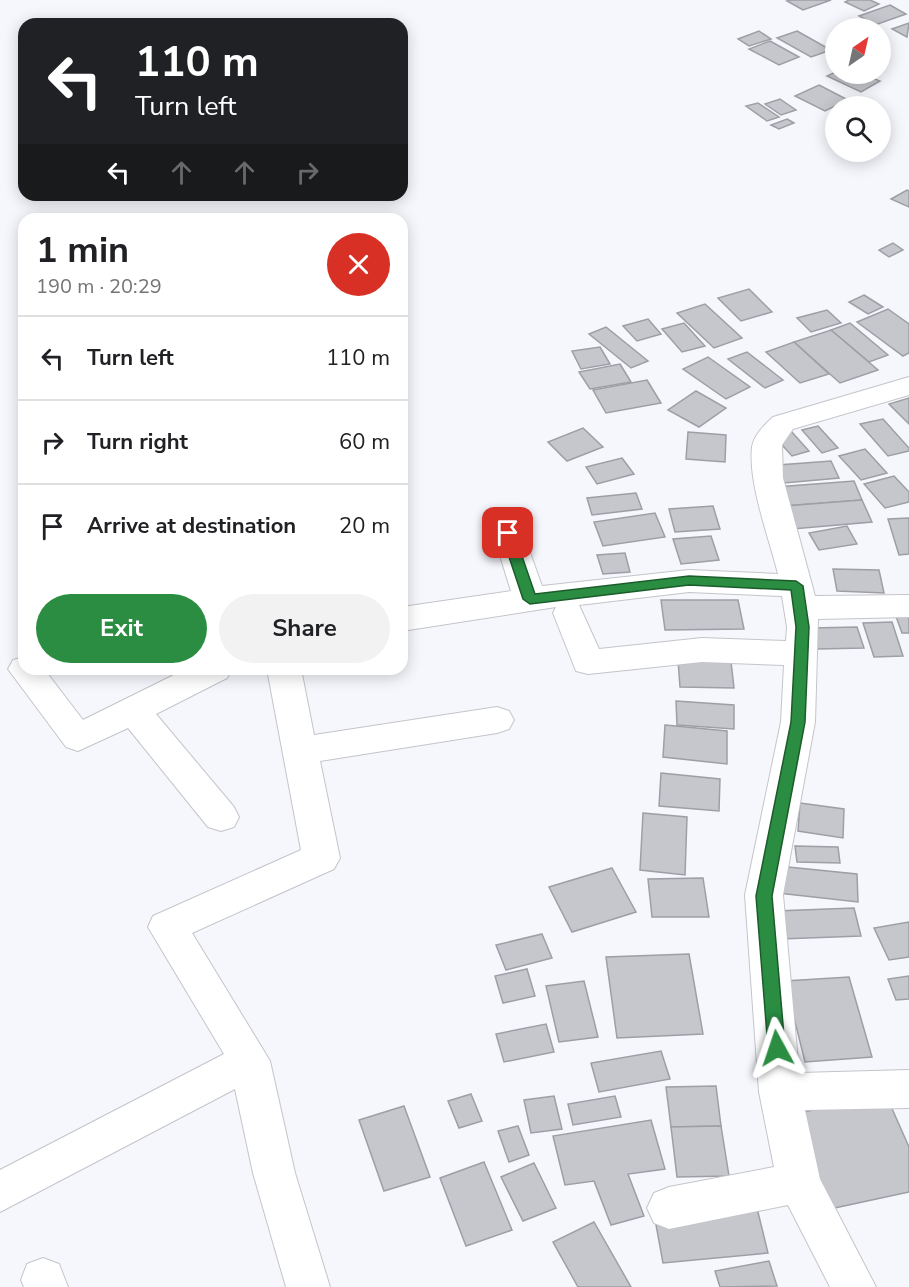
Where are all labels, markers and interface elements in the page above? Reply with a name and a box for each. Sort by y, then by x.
north arrow [825,18,891,84]
map controls [825,18,891,162]
text: 110 m [135,34,259,91]
icon: left [36,42,114,120]
text: Turn left [135,88,236,125]
button: search [825,96,891,162]
icon: left [102,156,135,189]
icon: ahead [165,156,198,189]
icon: ahead [228,156,261,189]
icon: right [291,156,324,189]
text: 1 min [36,226,129,275]
button: close [327,233,390,296]
text: 190 m · 20:29 [36,273,162,300]
icon: left [36,342,69,375]
text: Turn left [87,343,174,373]
text: 110 m [326,343,390,373]
icon: right [36,426,69,459]
text: Turn right [87,427,188,457]
text: 60 m [339,427,390,457]
pin [482,507,533,558]
icon: arrive [36,510,69,543]
text: Arrive at destination [87,511,296,541]
text: 20 m [339,511,390,541]
icon: arrive [491,516,524,549]
button: Exit [36,594,207,663]
button: Share [219,594,390,663]
position arrow [745,1016,809,1080]

